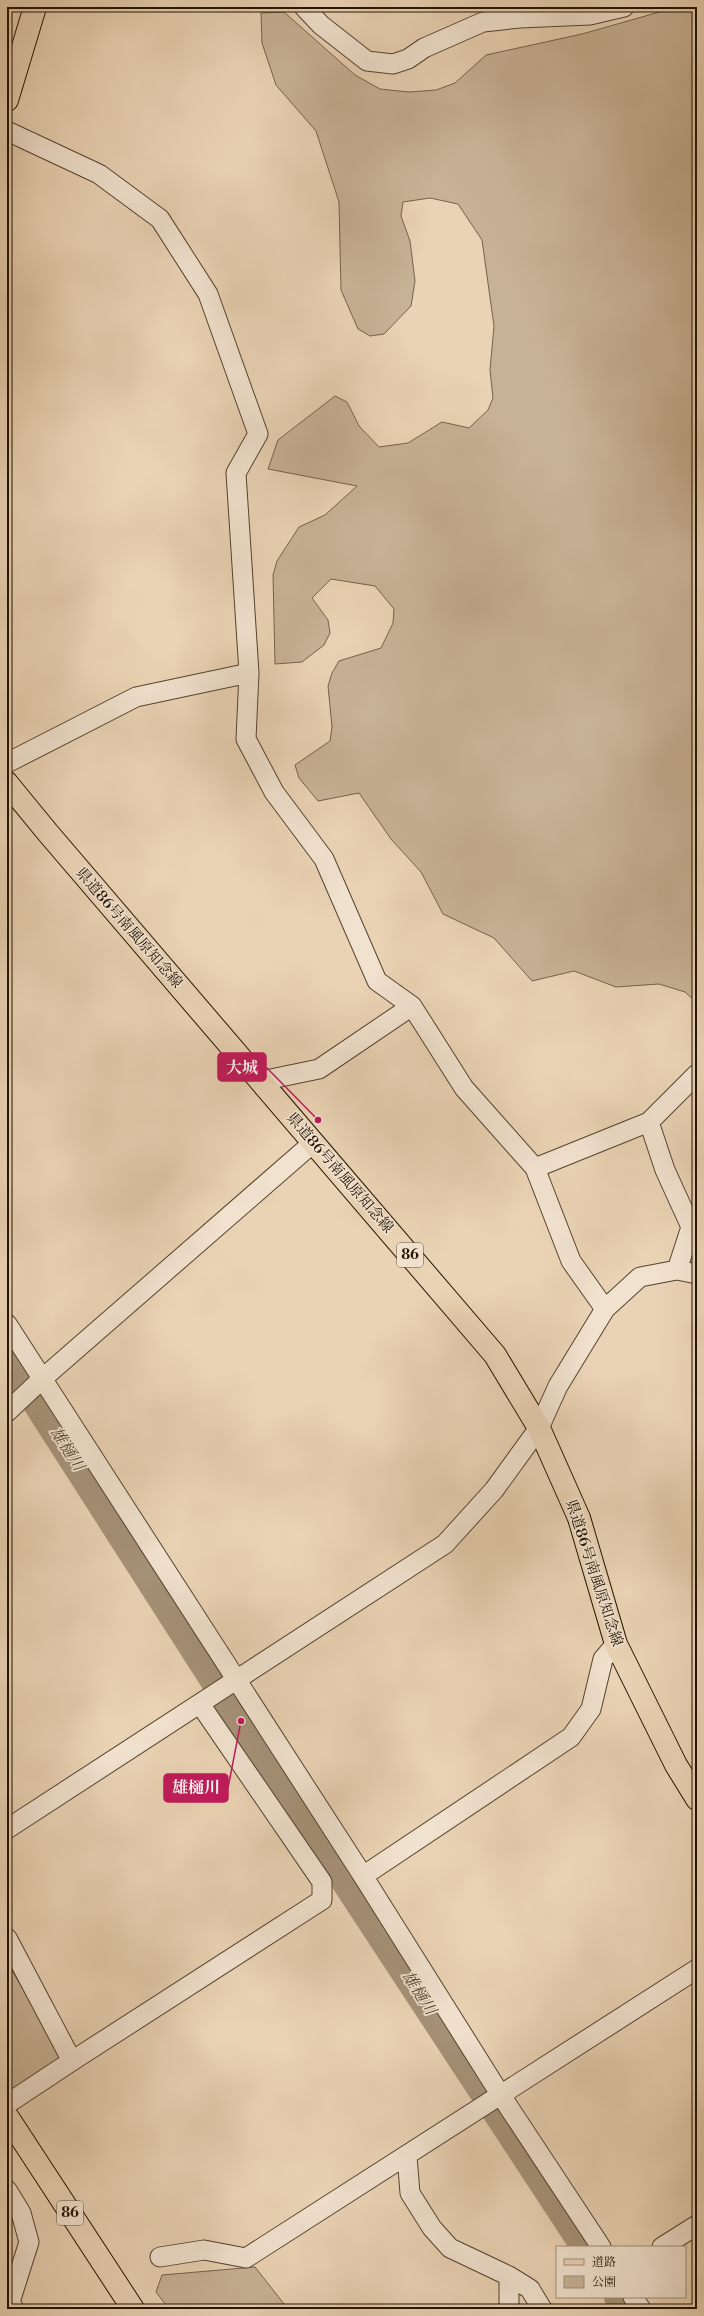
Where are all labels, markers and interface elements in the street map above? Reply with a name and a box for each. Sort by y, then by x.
street label: 県道86号南風原知念線 [72,864,186,992]
callout: 大城 [218,1053,266,1081]
text: 大城 [226,1058,258,1078]
street label: 県道86号南風原知念線 [283,1109,397,1237]
road number: 86 [397,1243,423,1267]
water label: 雄樋川 [46,1423,90,1476]
street label: 県道86号南風原知念線 [561,1497,627,1649]
callout: 雄樋川 [164,1774,228,1802]
text: 雄樋川 [172,1778,220,1798]
water label: 雄樋川 [398,1967,442,2020]
road number: 86 [57,2201,83,2225]
legend [556,2246,686,2298]
text: 道路 [592,2255,616,2270]
text: 公園 [592,2275,616,2290]

